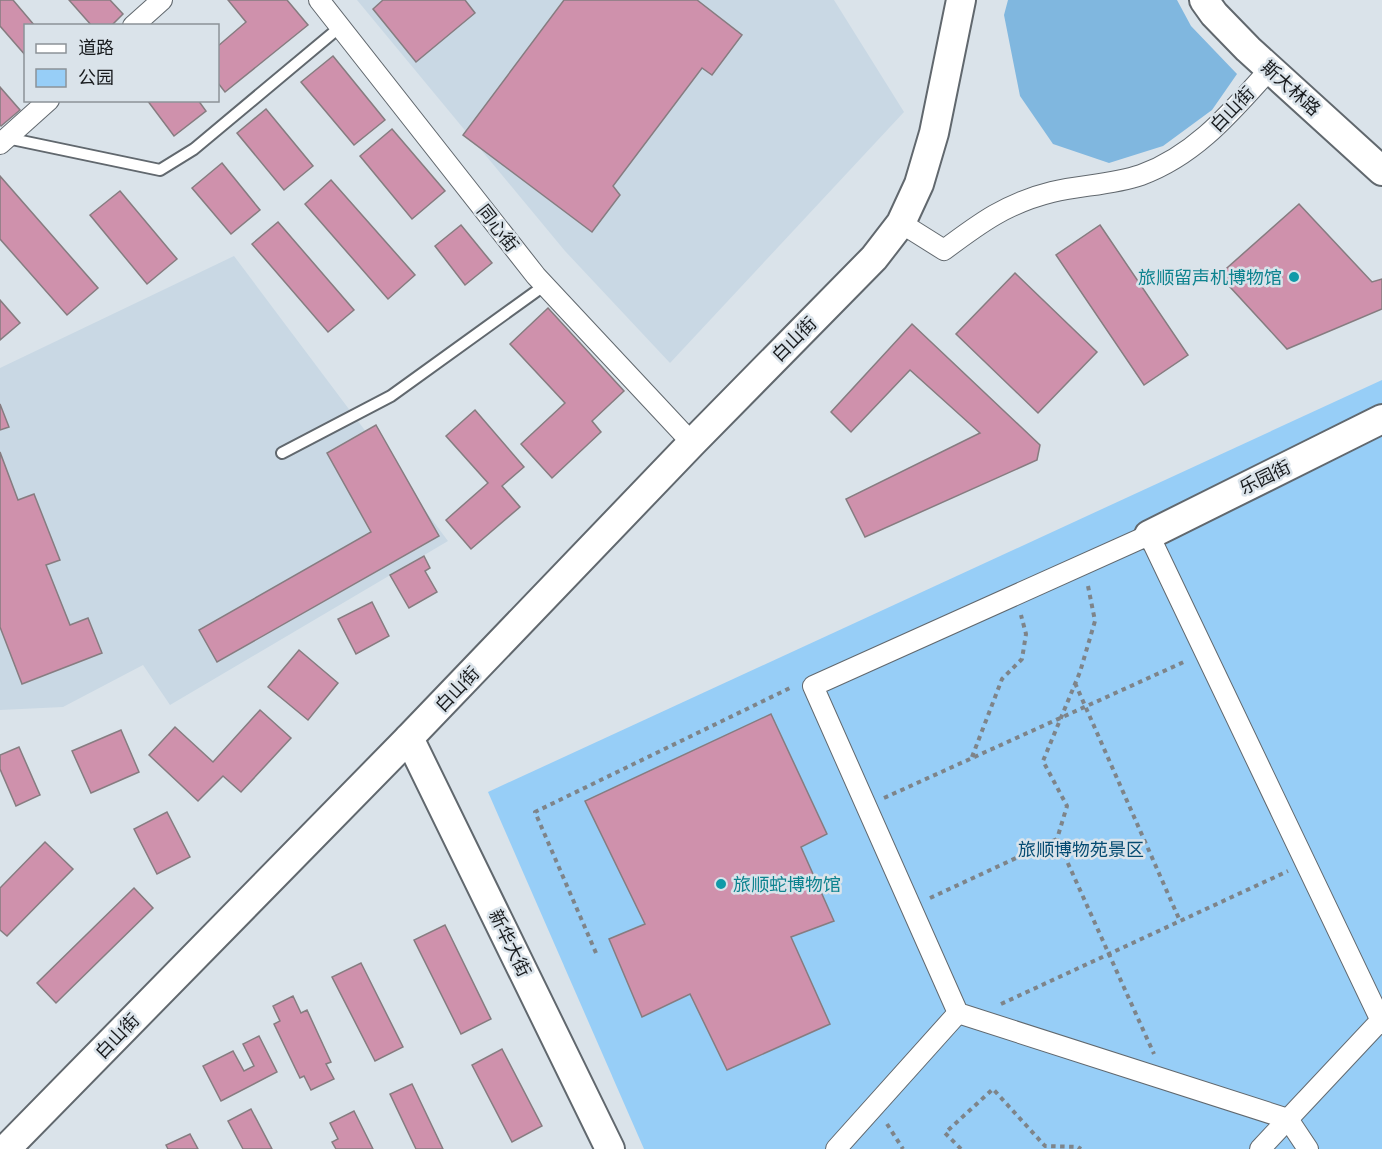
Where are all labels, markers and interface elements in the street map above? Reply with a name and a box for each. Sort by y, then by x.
legend [24,24,219,102]
text: 道路 [78,37,114,58]
street label: 斯大林路 [1257,56,1325,120]
text: 公园 [78,67,114,88]
street label: 白山街 [1206,82,1258,136]
street label: 同心街 [473,200,523,256]
place label: 旅顺留声机博物馆 [1138,267,1282,288]
marker: 旅顺留声机博物馆 [1287,270,1301,284]
street label: 白山街 [767,312,821,366]
street label: 乐园街 [1236,456,1294,498]
street label: 白山街 [431,662,483,716]
park label: 旅顺博物苑景区 [1018,839,1144,860]
place label: 旅顺蛇博物馆 [733,874,841,895]
marker: 旅顺蛇博物馆 [714,877,728,891]
street label: 新华大街 [485,906,535,980]
street label: 白山街 [91,1009,143,1063]

